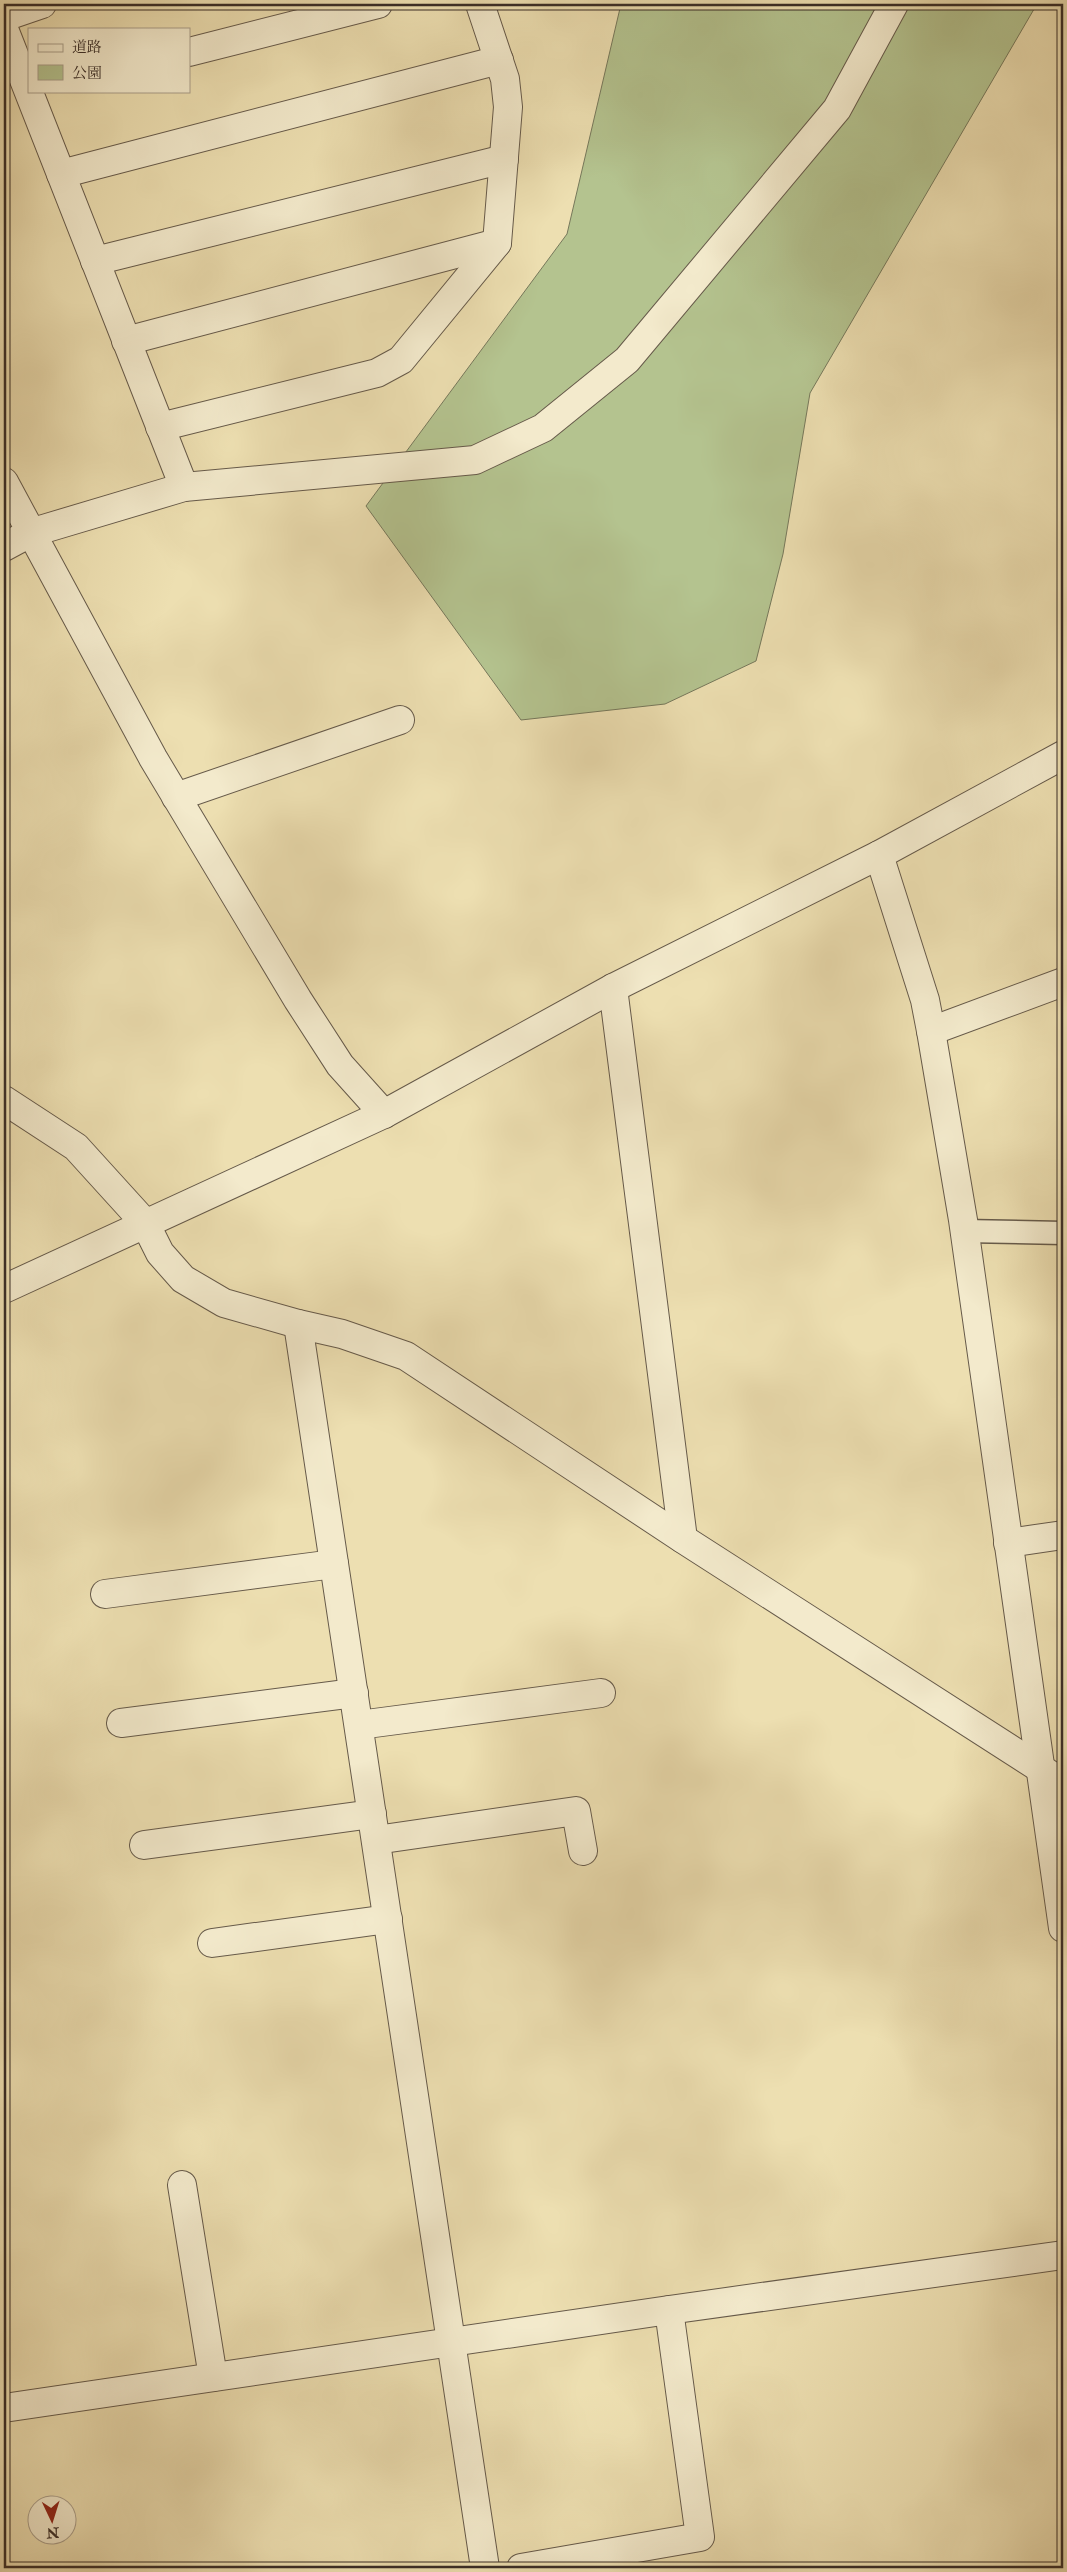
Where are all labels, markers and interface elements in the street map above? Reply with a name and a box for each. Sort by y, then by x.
legend [28,28,190,92]
text: 道路 [72,38,102,57]
text: 公園 [72,64,102,83]
north arrow [28,2494,78,2544]
text: N [46,2523,61,2541]

